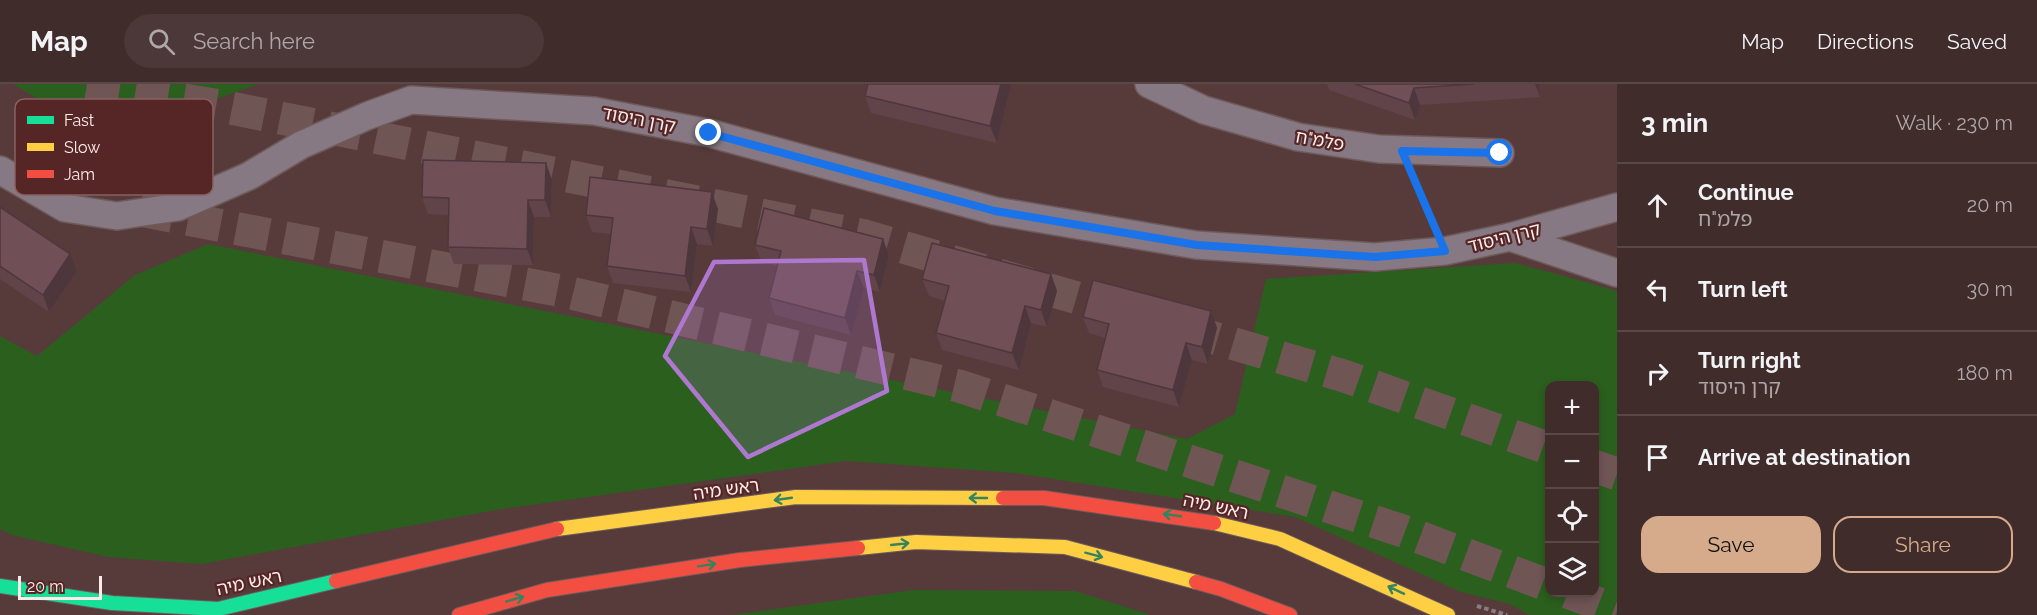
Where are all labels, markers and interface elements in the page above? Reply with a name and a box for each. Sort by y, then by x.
search box [124,14,544,68]
text: Map [30,25,88,58]
icon: search [145,25,178,58]
text: Search here [193,28,315,54]
text: Map [1741,29,1784,54]
text: Directions [1817,29,1914,54]
text: Saved [1947,29,2007,54]
legend [15,99,213,195]
street label: קרן היסוד [600,102,678,136]
text: 3 min [1641,108,1708,138]
text: Fast [64,111,95,130]
text: Walk · 230 m [1895,111,2013,135]
route end [695,119,721,145]
street label: פלמ"ח [1294,125,1346,155]
text: Slow [64,138,100,157]
route start [1486,139,1512,165]
text: Jam [64,165,95,184]
text: Continue [1698,179,1794,205]
icon: ahead [1641,189,1674,222]
text: 20 m [1967,193,2013,217]
text: פלמ"ח [1698,207,1753,231]
street label: קרן היסוד [1465,218,1543,256]
icon: left [1641,273,1674,306]
text: Turn left [1698,276,1788,302]
text: 30 m [1967,277,2013,301]
text: Turn right [1698,347,1801,373]
icon: right [1641,357,1674,390]
text: 180 m [1957,361,2013,385]
text: קרן היסוד [1698,375,1781,399]
map controls [1545,381,1599,597]
button: + [1545,381,1599,435]
button: − [1545,435,1599,489]
icon: arrive [1641,441,1674,474]
text: Arrive at destination [1698,444,1911,470]
street label: ראש מיה [692,474,760,504]
street label: ראש מיה [1181,489,1251,523]
button: locate [1545,489,1599,543]
one-way arrow [969,492,989,504]
one-way arrow [774,494,794,505]
one-way arrow [1163,510,1182,521]
button: Save [1641,516,1821,573]
button: Share [1833,516,2013,573]
one-way arrow [890,538,910,549]
button: layers [1545,543,1599,597]
one-way arrow [1084,550,1103,561]
one-way arrow [696,559,716,570]
street label: ראש מיה [214,565,284,599]
scale bar [18,573,102,600]
text: 20 m [27,577,64,596]
one-way arrow [1387,583,1405,595]
one-way arrow [505,593,524,604]

